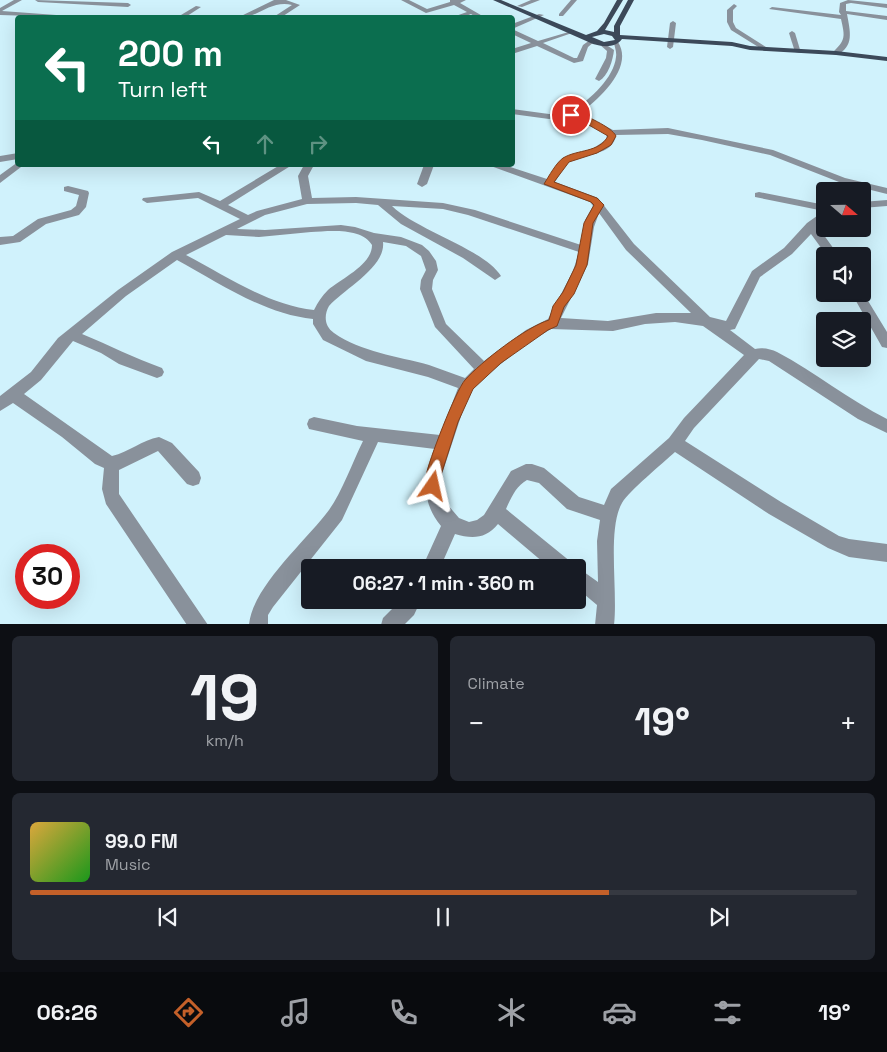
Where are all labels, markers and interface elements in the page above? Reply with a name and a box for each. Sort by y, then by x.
text: 200 m [118,32,223,76]
icon: left [35,35,100,100]
text: Turn left [118,75,208,103]
pin [550,94,592,136]
icon: arrive [557,101,585,129]
icon: left [198,130,226,158]
icon: ahead [251,130,279,158]
icon: right [304,130,332,158]
north arrow [816,182,871,238]
map controls [816,182,871,367]
button: sound [816,247,871,302]
button: layers [816,312,871,367]
position arrow [406,459,458,511]
speed limit sign: 30 [15,544,80,609]
text: 06:27 · 1 min · 360 m [353,571,534,596]
text: 19 [190,656,260,739]
text: Climate [468,673,525,694]
text: 19° [634,698,690,746]
text: − [468,705,485,741]
text: + [840,705,857,741]
text: km/h [206,730,244,751]
text: 99.0 FM [105,829,178,854]
text: Music [105,854,151,875]
icon: previous [154,903,182,931]
icon: pause [429,903,457,931]
icon: next [705,903,733,931]
icon: directions [171,995,206,1030]
icon: music [278,995,313,1030]
icon: phone [386,995,421,1030]
icon: climate [494,995,529,1030]
icon: car [602,995,637,1030]
icon: filters [710,995,745,1030]
text: 06:26 [36,998,98,1026]
text: 19° [818,998,850,1026]

